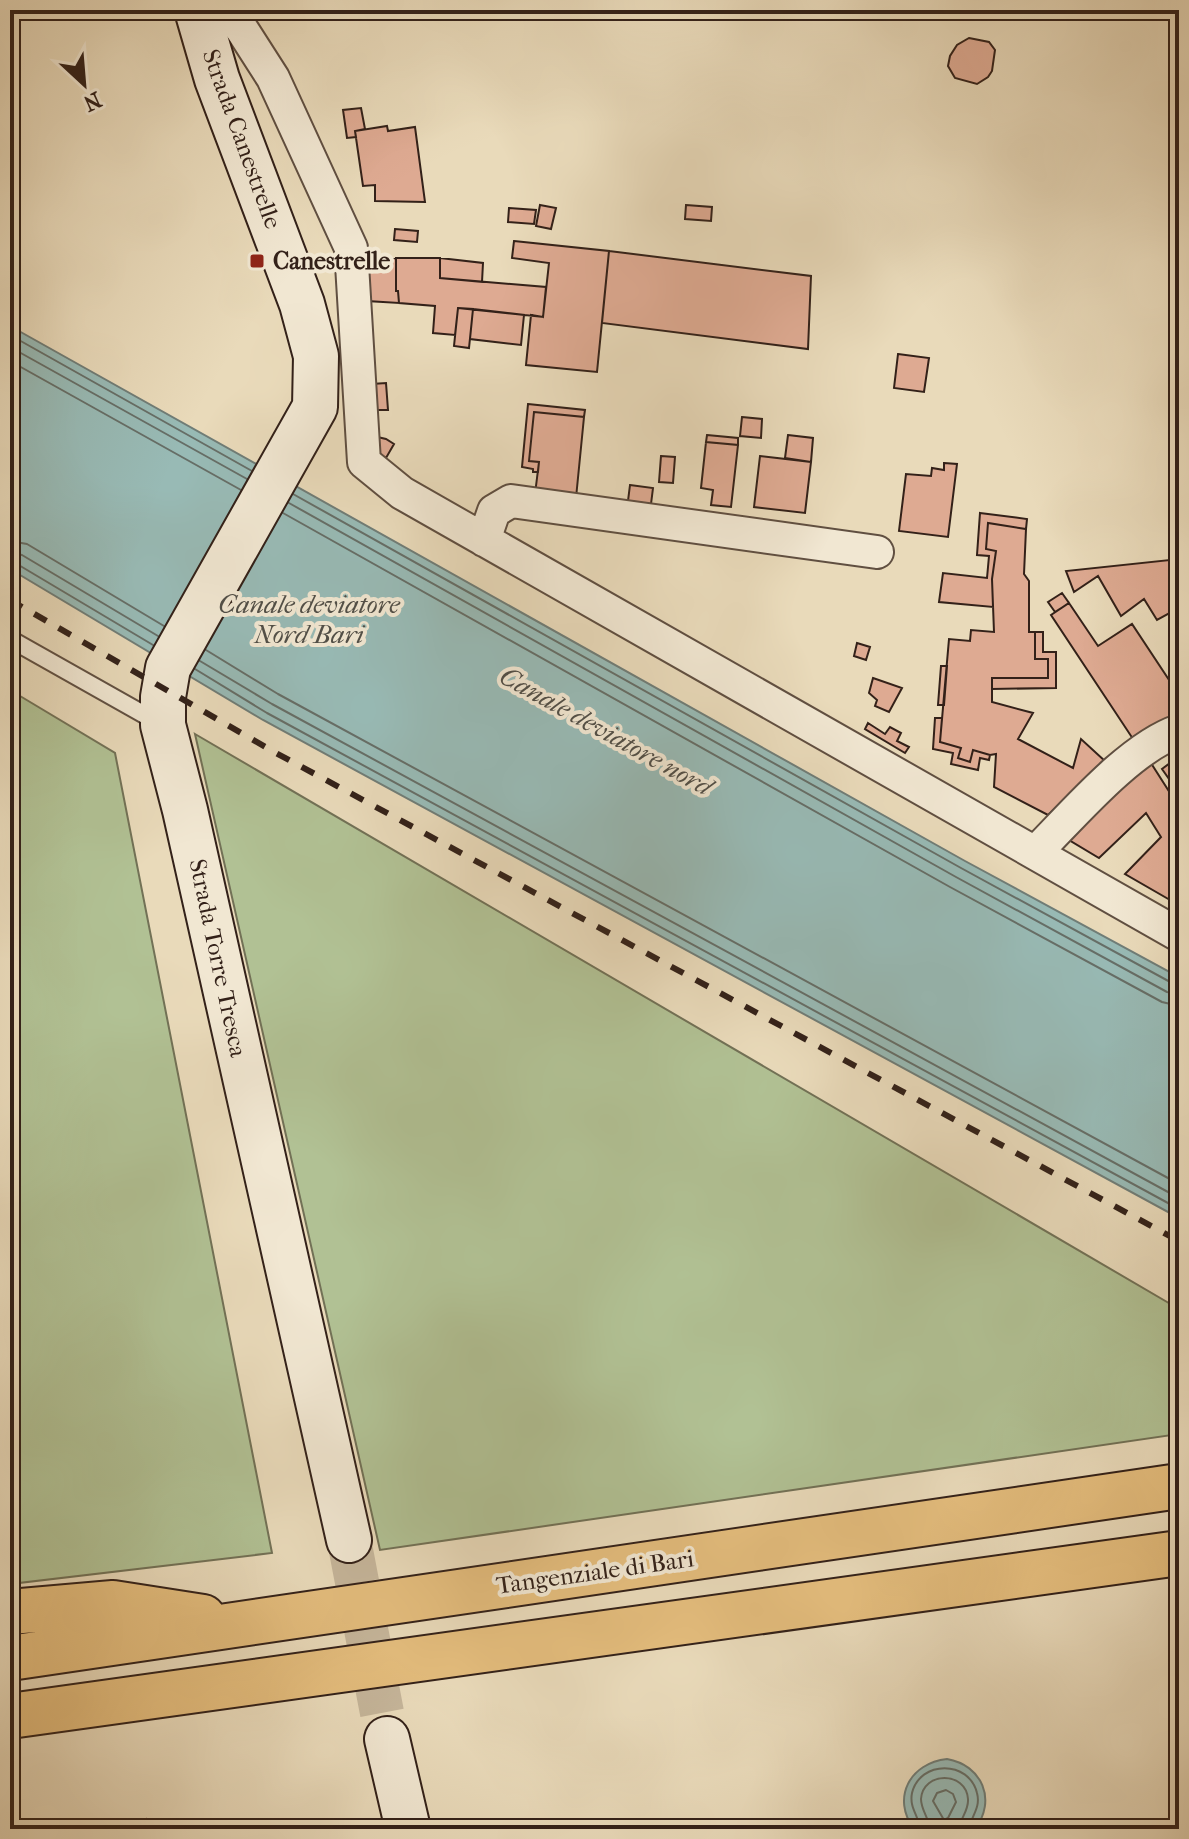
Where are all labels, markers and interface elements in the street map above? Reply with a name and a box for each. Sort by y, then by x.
north arrow [44,44,124,124]
street label: Strada Canestrelle [197,46,287,233]
text: N [79,86,106,117]
place label: Canestrelle [273,247,390,275]
marker: Canestrelle [248,252,266,270]
water label: Canale deviatore Nord Bari [218,589,401,650]
water label: Canale deviatore nord [494,660,720,804]
street label: Strada Torre Tresca [183,856,253,1060]
street label: Tangenziale di Bari [494,1544,696,1600]

